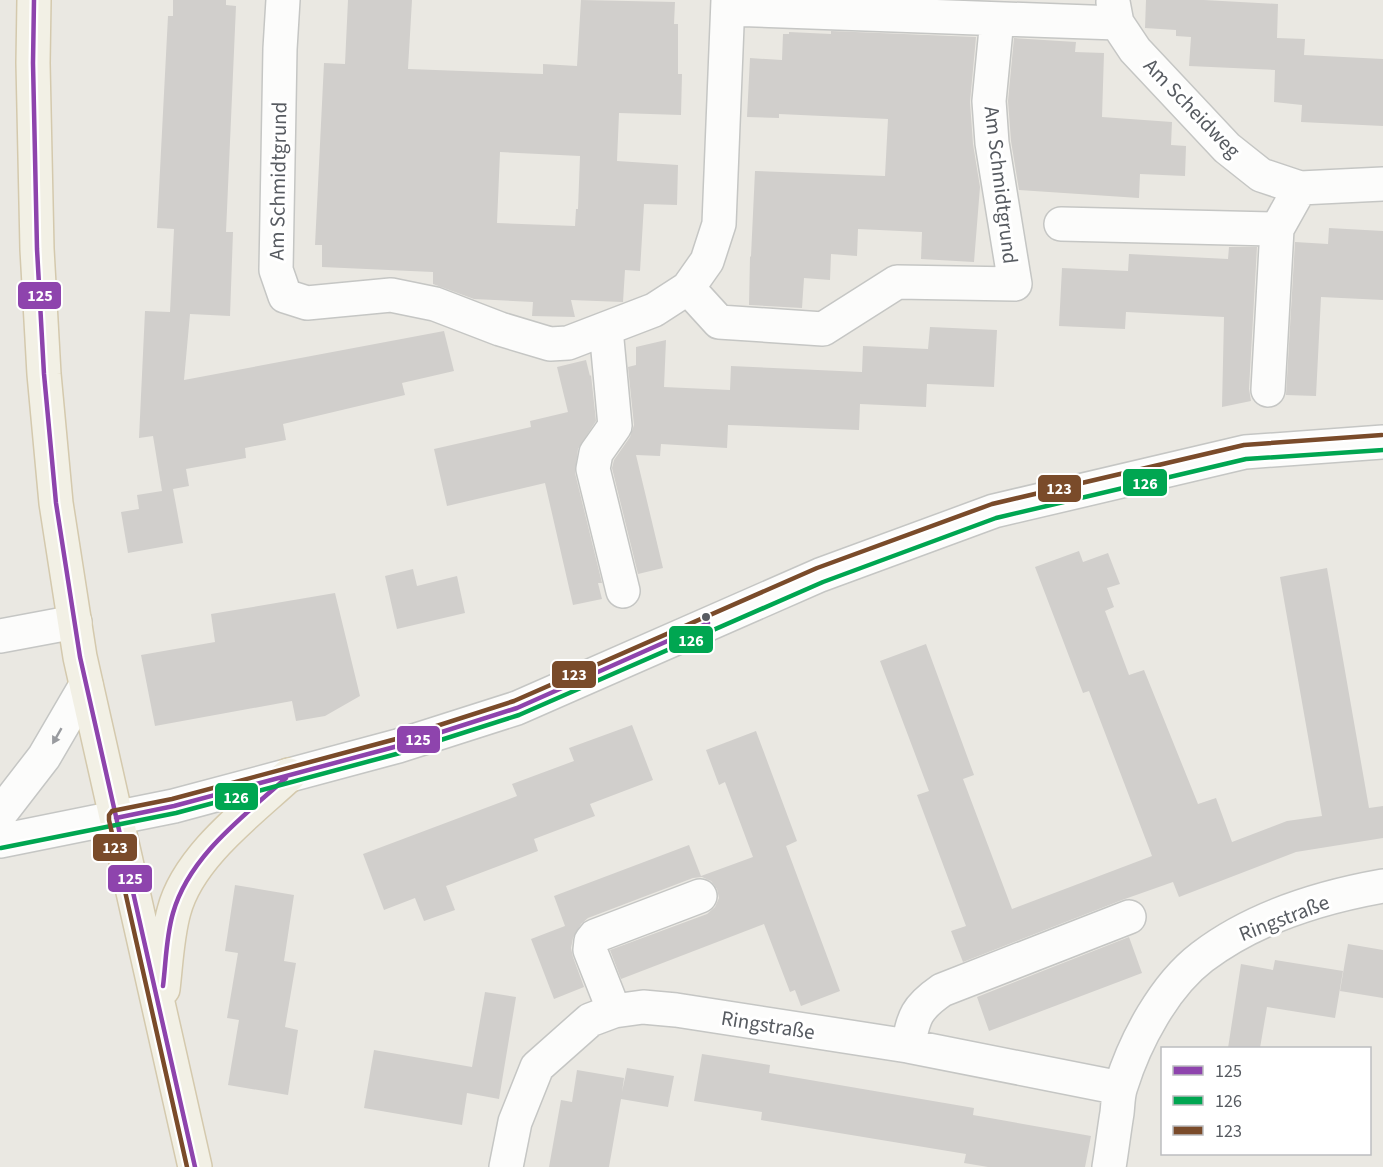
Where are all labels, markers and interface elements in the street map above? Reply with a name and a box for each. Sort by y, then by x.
street label: Am Scheidweg [1137,51,1248,165]
street label: Am Schmidtgrund [262,101,294,261]
street label: Am Schmidtgrund [976,104,1026,266]
line badge: 125 [17,281,62,310]
text: 125 [27,285,53,307]
line badge: 126 [1122,468,1168,497]
text: 126 [1132,473,1158,495]
line badge: 123 [1037,474,1082,503]
text: 123 [1046,478,1072,500]
unlabelled marker [700,611,712,623]
line badge: 126 [668,625,714,654]
text: 126 [678,630,704,652]
line badge: 123 [551,660,597,689]
text: 123 [561,664,587,686]
line badge: 125 [396,725,441,754]
one-way arrow [52,727,62,744]
text: 125 [405,729,431,751]
line badge: 126 [214,782,259,811]
text: 126 [223,787,249,809]
line badge: 123 [92,833,138,862]
text: 123 [102,837,128,859]
line badge: 125 [107,864,153,893]
text: 125 [117,868,143,890]
street label: Ringstraße [1234,887,1334,949]
street label: Ringstraße [719,1003,817,1047]
legend [1161,1047,1371,1155]
text: 125 [1215,1059,1242,1084]
text: 126 [1215,1089,1242,1114]
text: 123 [1215,1119,1242,1144]

